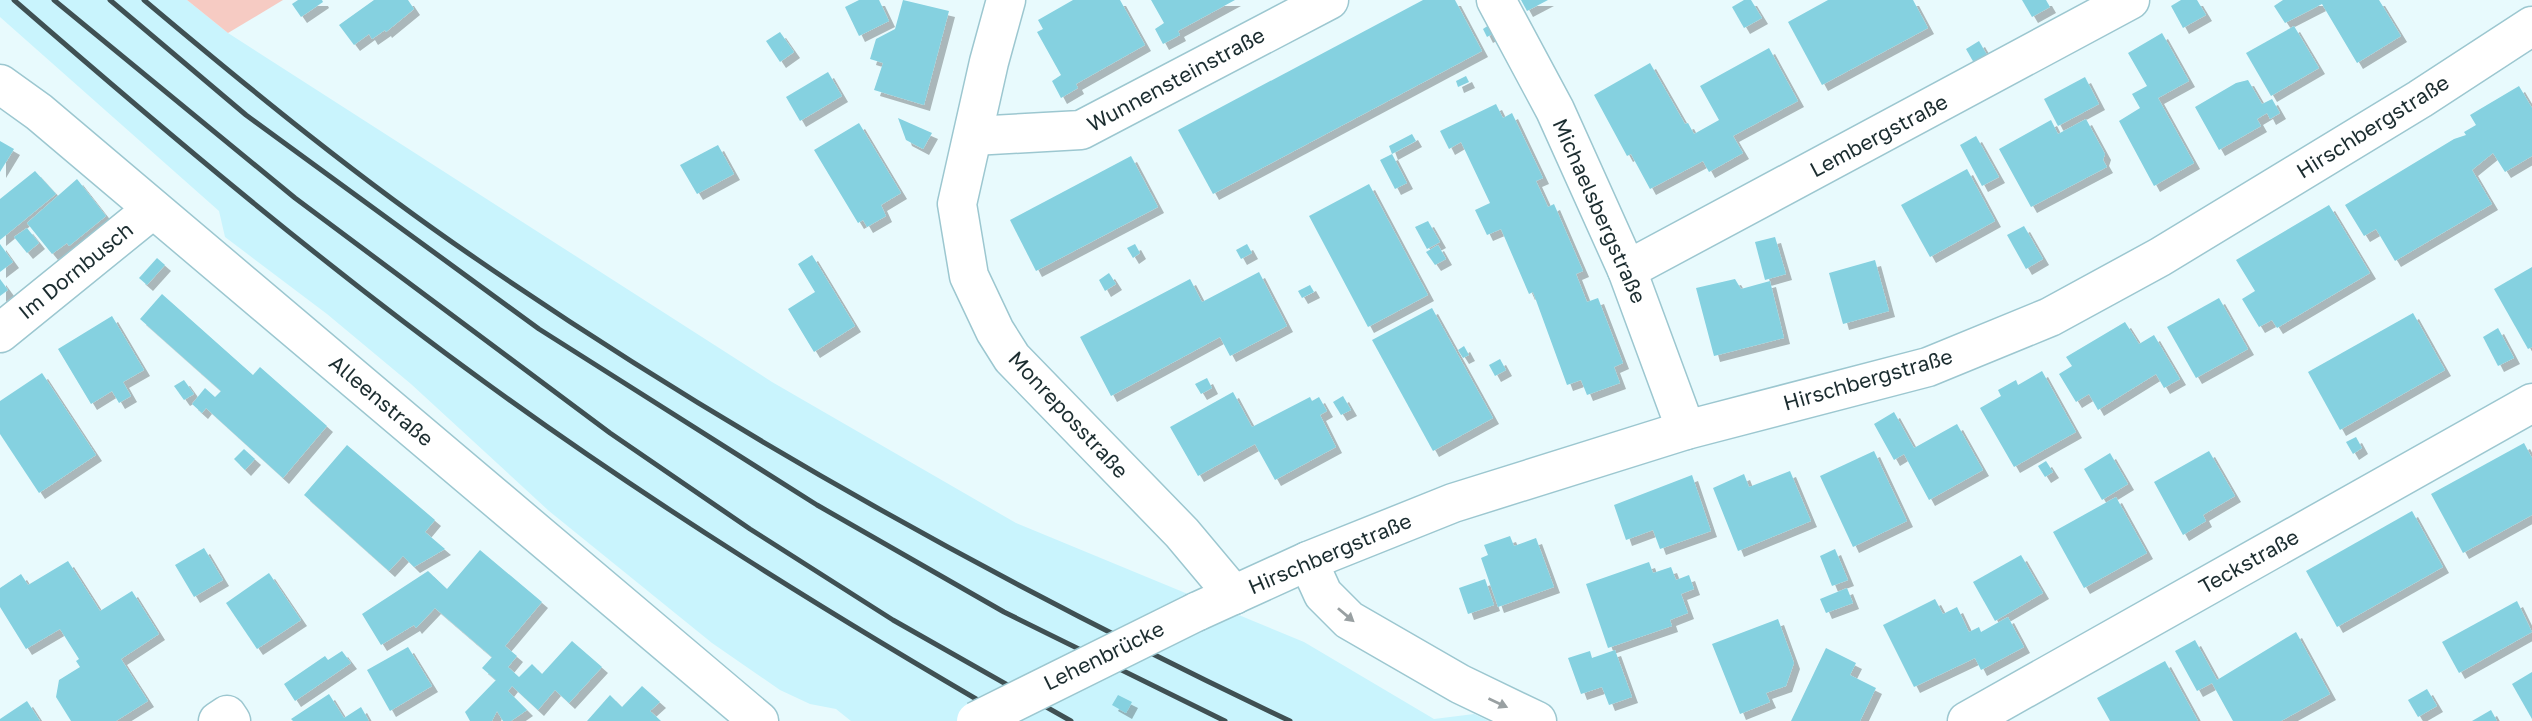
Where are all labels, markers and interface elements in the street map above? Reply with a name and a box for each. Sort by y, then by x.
street label: Wunnensteinstraße [1082,21,1269,137]
street label: Hirschbergstraße [2291,69,2454,184]
street label: Lembergstraße [1805,88,1952,182]
street label: Michaelsbergstraße [1547,114,1652,307]
street label: Im Dornbusch [13,216,138,324]
street label: Hirschbergstraße [1780,342,1955,416]
street label: Monreposstraße [1003,345,1134,483]
street label: Alleenstraße [324,349,439,451]
street label: Hirschbergstraße [1244,507,1415,599]
street label: Teckstraße [2194,523,2303,599]
one-way arrow [1337,608,1355,623]
street label: Lehenbrücke [1039,615,1168,695]
one-way arrow [1488,697,1508,708]

